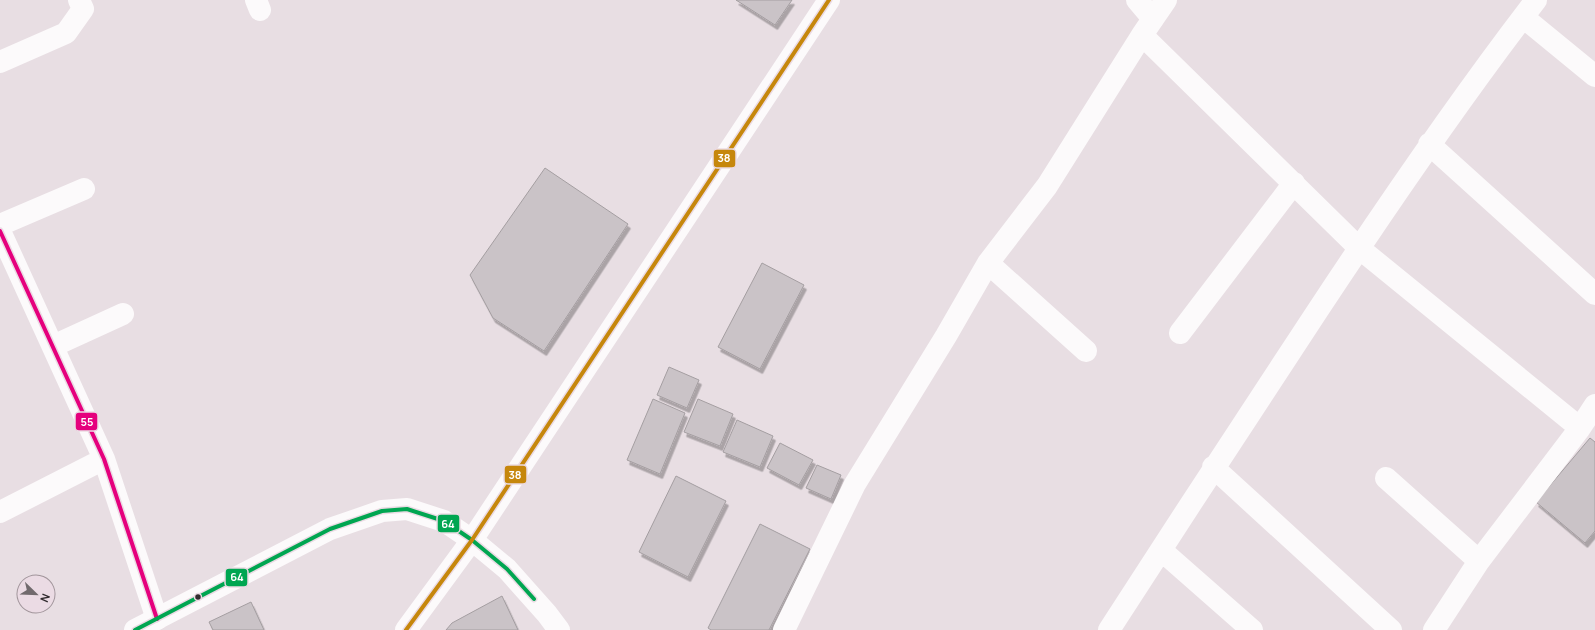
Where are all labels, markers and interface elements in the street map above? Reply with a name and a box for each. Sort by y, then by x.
line badge: 38 [713,149,736,168]
text: 38 [717,150,731,165]
line badge: 55 [75,412,98,431]
text: 55 [81,414,93,429]
line badge: 38 [504,465,527,484]
text: 38 [508,467,522,482]
line badge: 64 [437,514,460,533]
text: 64 [441,516,455,531]
line badge: 64 [225,568,248,587]
text: 64 [230,569,244,584]
north arrow [16,574,56,614]
text: N [37,592,54,605]
unlabelled marker [193,592,203,602]

